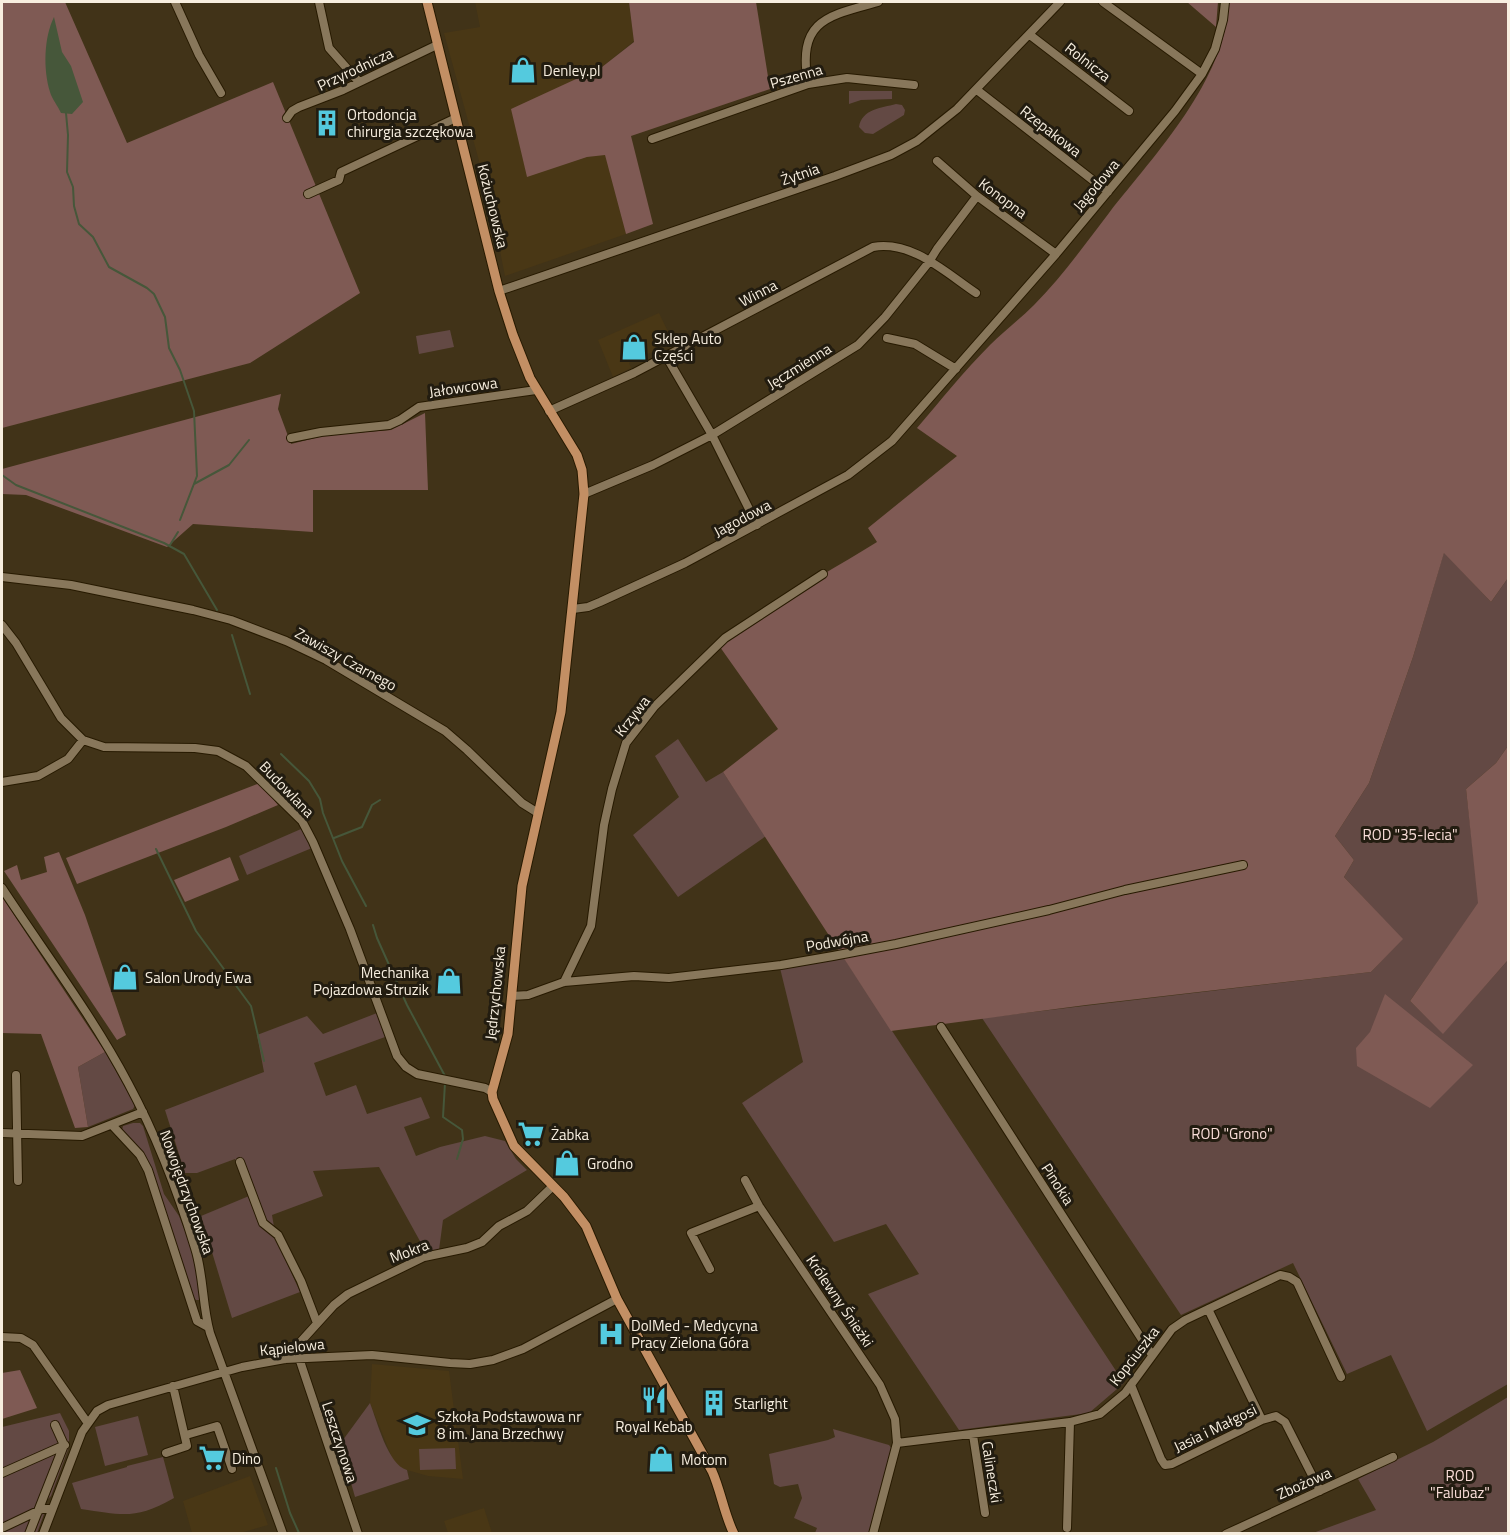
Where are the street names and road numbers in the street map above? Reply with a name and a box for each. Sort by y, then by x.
street label: Rolnicza [1060,37,1116,88]
street label: Przyrodnicza [313,41,397,97]
street label: Pszenna [767,57,826,94]
street label: Rzepakowa [1015,100,1087,163]
street label: Jagodowa [1067,153,1125,216]
street label: Żytnia [778,157,823,191]
street label: Kożuchowska [471,161,515,251]
street label: Konopna [974,172,1033,224]
street label: Winna [735,273,782,313]
street label: Jęczmienna [762,337,836,395]
street label: Jałowcowa [427,371,499,403]
street label: Jagodowa [709,493,775,543]
street label: Zawiszy Czarnego [291,621,401,697]
street label: Krzywa [609,690,656,741]
street label: Budowlana [254,755,320,823]
street label: Podwójna [804,924,870,958]
street label: Jędrzychowska [479,944,511,1041]
street label: Nowojędrzychowska [154,1127,220,1258]
street label: Pinokia [1036,1158,1080,1210]
street label: Mokra [386,1233,432,1269]
street label: Królewny Śnieżki [801,1250,879,1352]
street label: Kopciuszka [1103,1321,1165,1391]
street label: Kąpielowa [258,1332,326,1362]
street label: Jasia i Małgosi [1169,1398,1261,1458]
street label: Leszczynowa [316,1399,364,1486]
street label: Calineczki [976,1440,1008,1504]
street label: Zbożowa [1273,1461,1335,1505]

